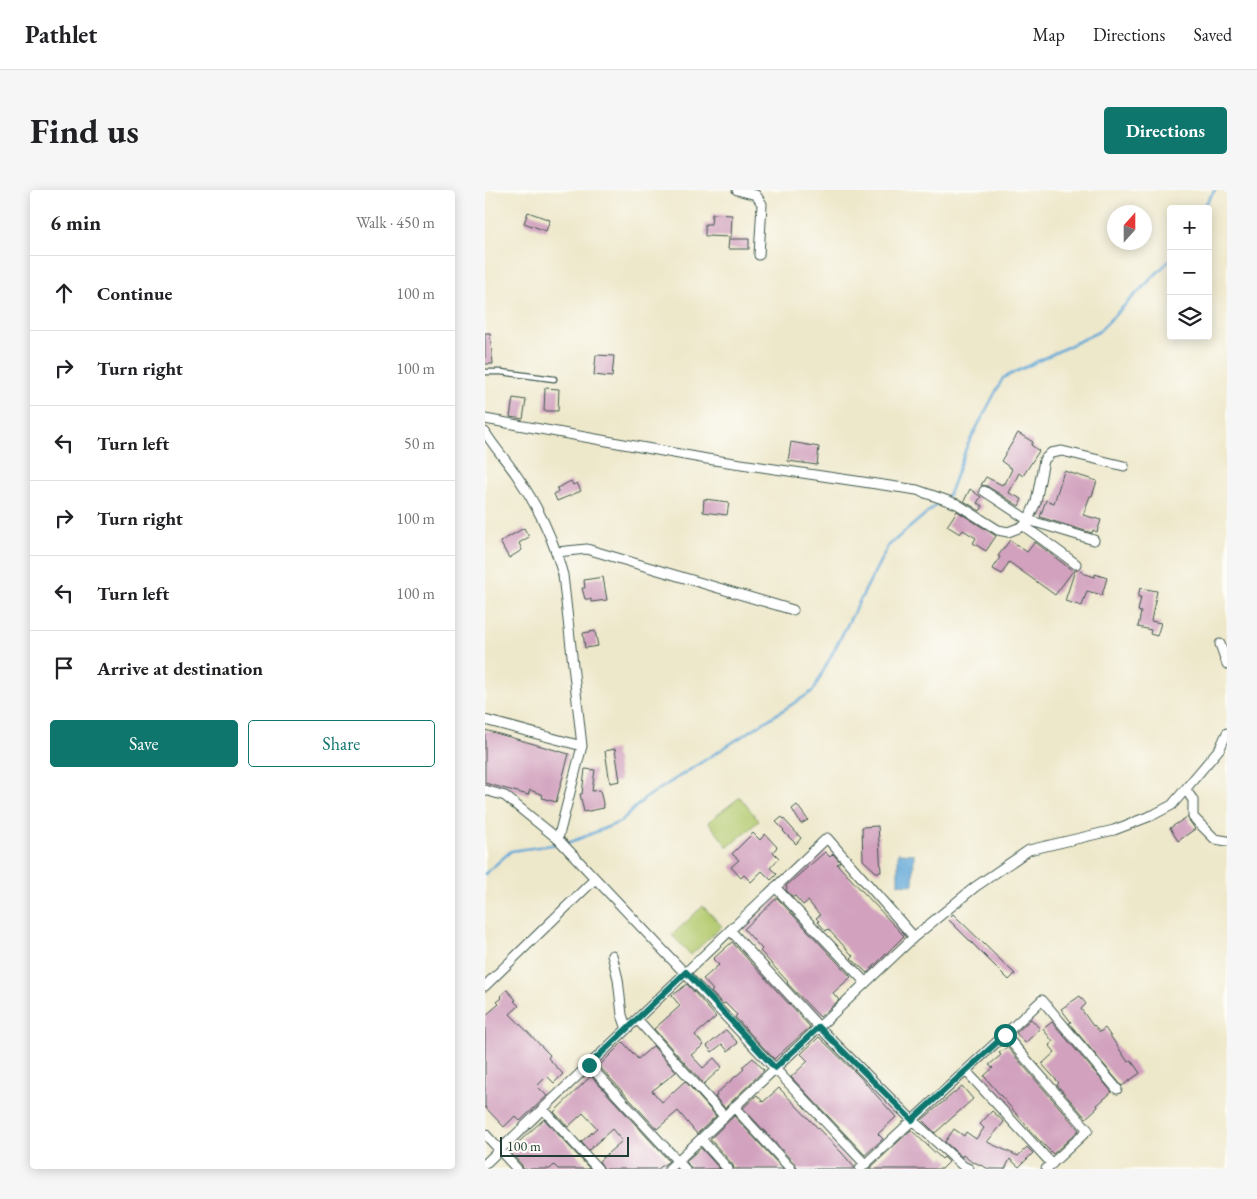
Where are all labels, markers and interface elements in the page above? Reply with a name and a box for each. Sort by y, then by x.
text: Pathlet [25,19,97,50]
text: Map [1033,23,1065,46]
text: Directions [1093,23,1165,46]
text: Saved [1193,23,1232,46]
button: Directions [1104,107,1227,154]
text: Find us [30,108,139,153]
north arrow [1107,205,1152,250]
map controls [1167,205,1212,340]
button: + [1167,205,1212,250]
text: 6 min [50,209,101,236]
text: Walk · 450 m [356,212,435,233]
button: − [1167,250,1212,295]
icon: ahead [50,279,78,307]
text: Continue [97,281,172,306]
text: 100 m [396,283,435,304]
button: layers [1167,295,1212,340]
icon: right [50,354,78,382]
text: Turn right [97,356,183,381]
text: 100 m [396,358,435,379]
icon: left [50,429,78,457]
text: Turn left [97,431,169,456]
text: 50 m [404,433,435,454]
icon: right [50,504,78,532]
text: Turn right [97,506,183,531]
text: 100 m [396,508,435,529]
icon: left [50,579,78,607]
text: Turn left [97,581,169,606]
text: 100 m [396,583,435,604]
icon: arrive [50,654,78,682]
text: Arrive at destination [97,656,263,681]
button: Save [50,720,238,767]
button: Share [248,720,435,767]
route start [994,1024,1017,1047]
route end [578,1054,601,1077]
scale bar [500,1134,629,1157]
text: 100 m [507,1137,541,1155]

